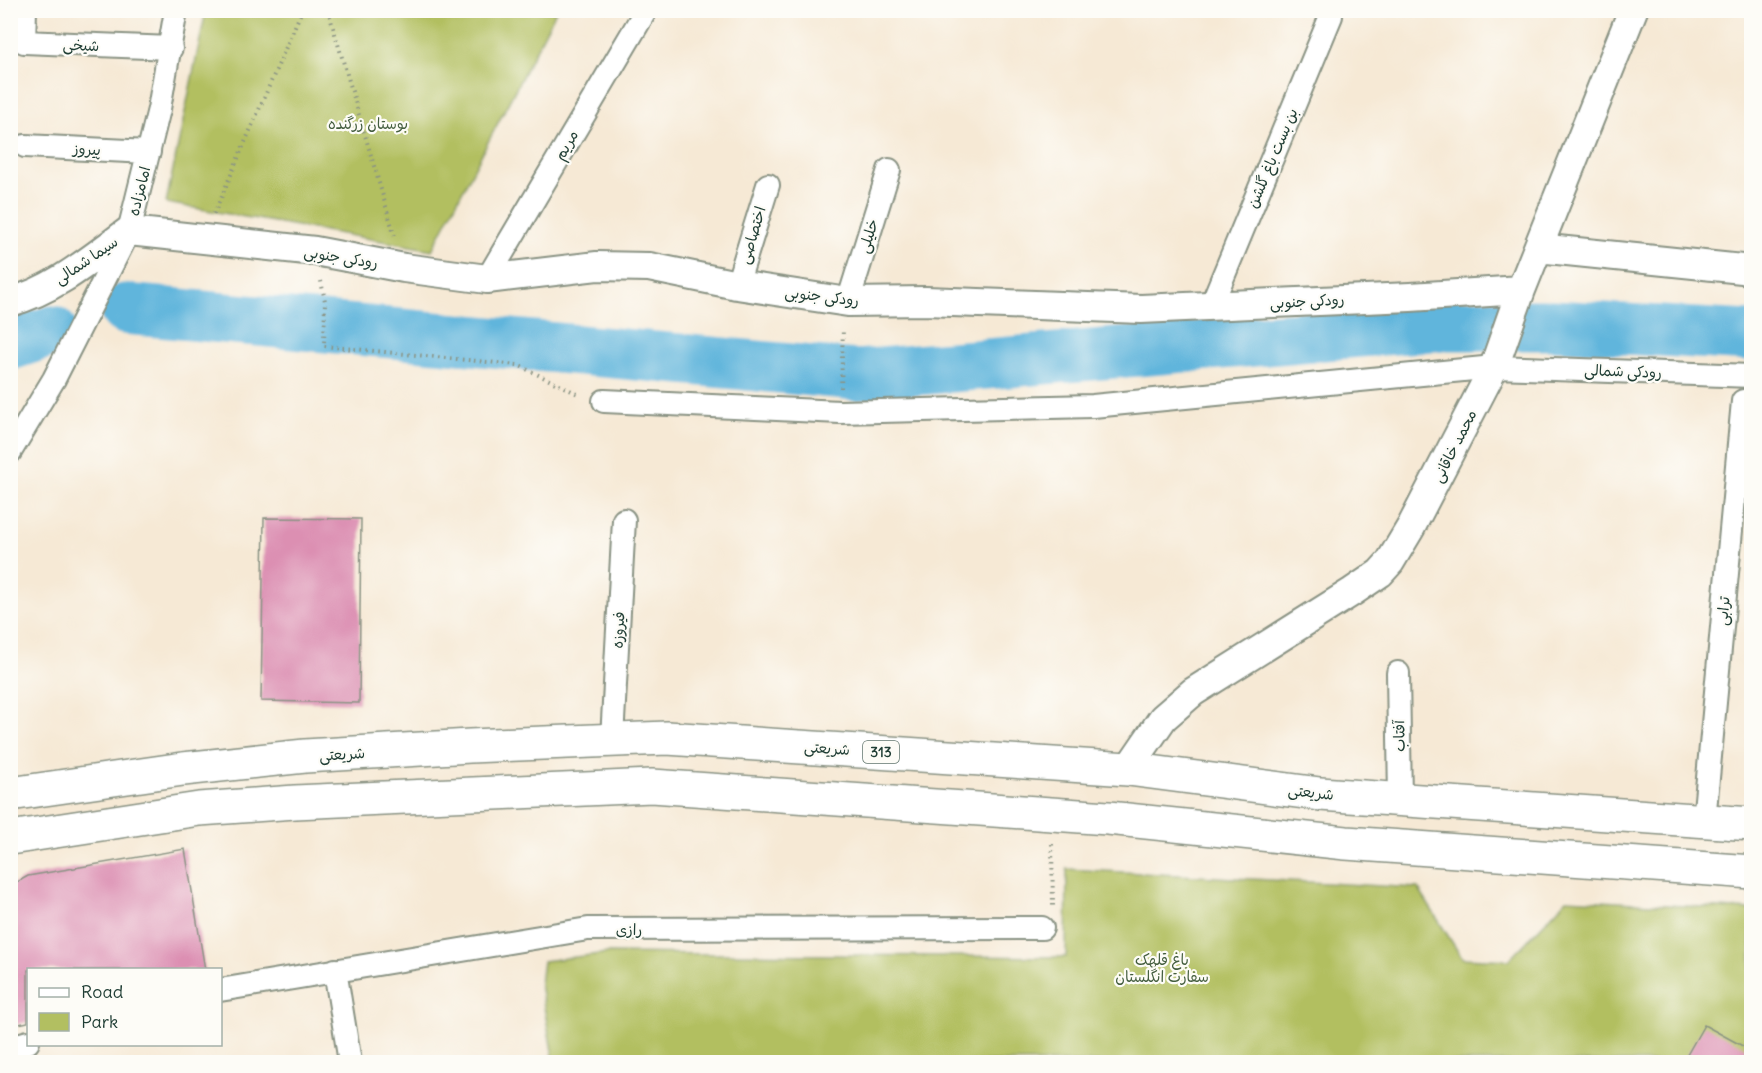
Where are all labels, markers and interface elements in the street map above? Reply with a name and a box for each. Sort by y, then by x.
street label: شیخی [62,35,100,56]
street label: بن بست باغ گلشن [1242,105,1303,211]
park label: بوستان زرگنده [328,114,408,133]
street label: مریم [550,127,585,165]
street label: پیروز [72,139,101,160]
street label: امامزاده [124,164,154,218]
street label: اختصاصی [734,204,771,266]
street label: خلیلی [854,217,883,256]
street label: سیما شمالی [51,232,122,289]
street label: رودکی جنوبی [302,242,379,273]
street label: رودکی جنوبی [784,282,860,311]
street label: رودکی جنوبی [1269,290,1345,313]
street label: رودکی شمالی [1584,360,1662,383]
street label: محمد خاقانی [1428,406,1481,486]
street label: ترابی [1712,595,1735,626]
street label: فیروزه [608,611,628,649]
street label: آفتاب [1389,719,1409,752]
street label: شریعتی [803,737,851,760]
road number: 313 [863,741,899,763]
street label: شریعتی [318,743,366,766]
street label: شریعتی [1287,780,1335,805]
street label: رازی [616,920,642,939]
park label: باغ قلهک سفارت انگلستان [1115,950,1209,986]
legend [27,968,222,1046]
text: Road [81,980,124,1003]
text: Park [81,1010,118,1033]

